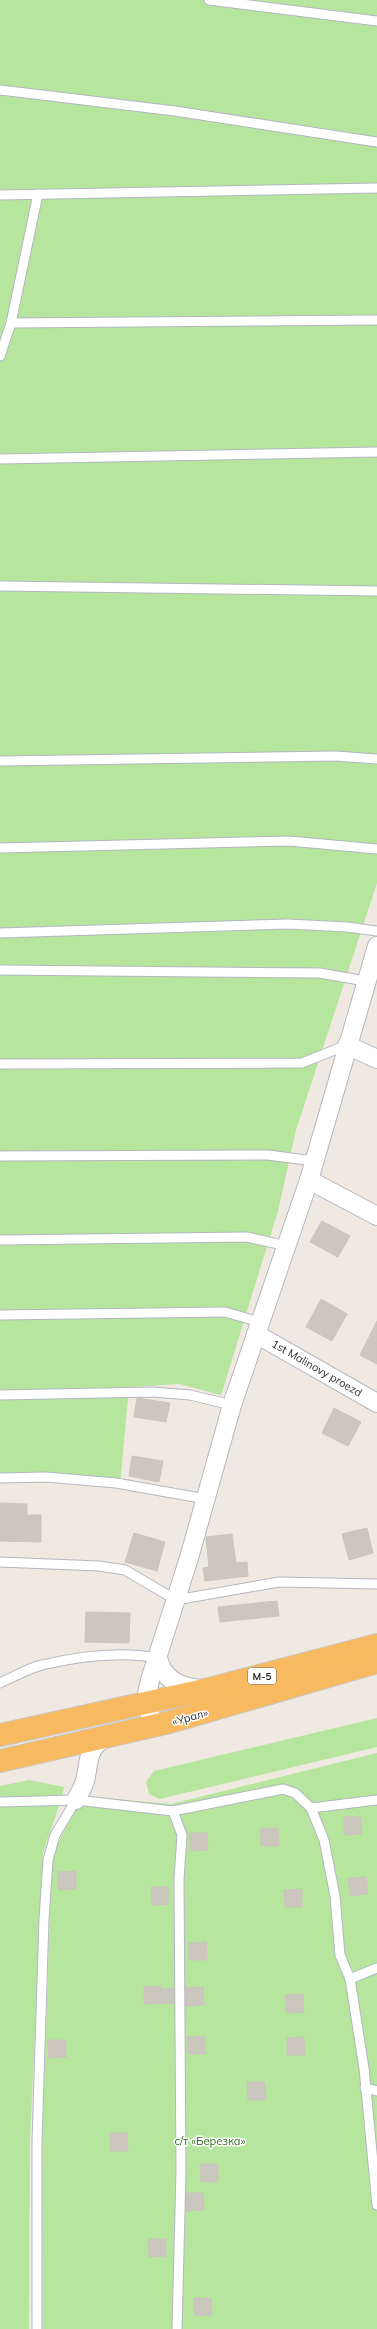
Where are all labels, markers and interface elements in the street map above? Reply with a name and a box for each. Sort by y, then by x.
street label: 1st Malinovy proezd [269,1336,365,1400]
road number: М-5 [248,1668,276,1684]
street label: «Урал» [171,1705,210,1729]
park label: с/т «Березка» [175,2134,246,2148]

